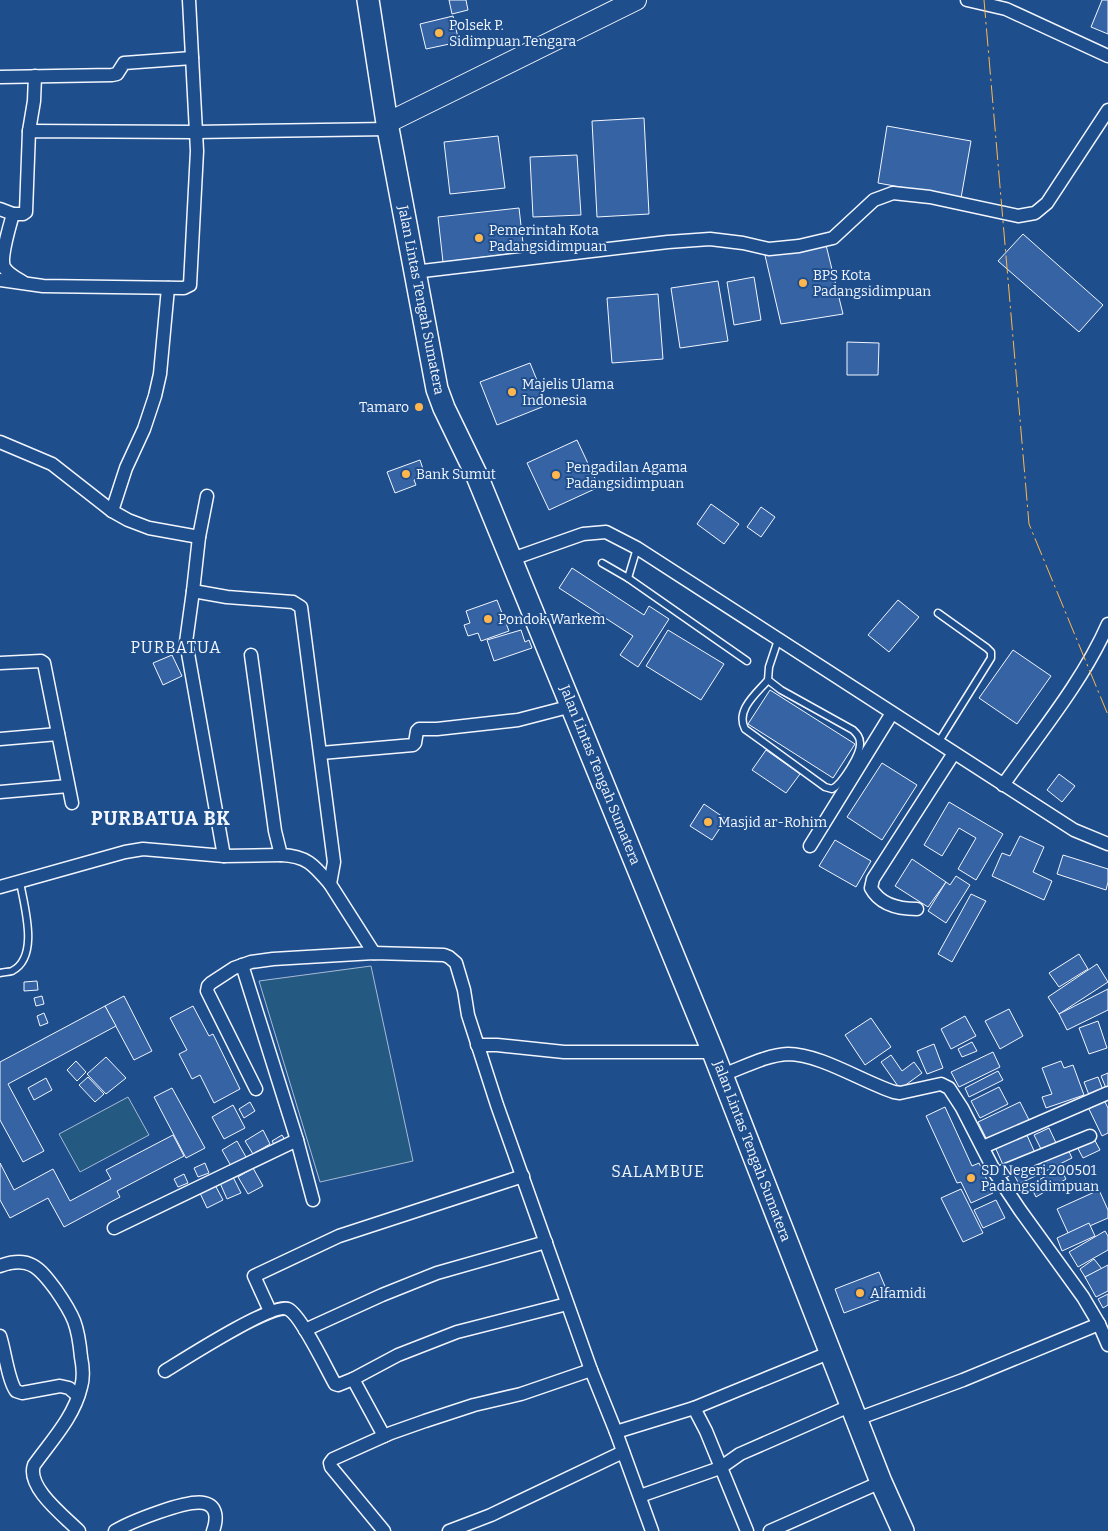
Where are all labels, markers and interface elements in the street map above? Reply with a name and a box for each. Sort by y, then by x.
place label: Polsek P. Sidimpuan Tengara [449,17,576,50]
marker: Polsek P. Sidimpuan Tengara [433,27,445,39]
street label: Jalan Lintas Tengah Sumatera [394,203,448,396]
place label: Pemerintah Kota Padangsidimpuan [489,222,607,255]
marker: Pemerintah Kota Padangsidimpuan [473,232,485,244]
place label: BPS Kota Padangsidimpuan [813,267,931,300]
marker: BPS Kota Padangsidimpuan [797,277,809,289]
place label: Majelis Ulama Indonesia [522,376,614,409]
marker: Majelis Ulama Indonesia [506,386,518,398]
place label: Tamaro [359,399,409,416]
marker: Tamaro [413,401,425,413]
place label: Pengadilan Agama Padangsidimpuan [566,459,688,492]
place label: Bank Sumut [416,466,496,483]
marker: Bank Sumut [400,468,412,480]
marker: Pengadilan Agama Padangsidimpuan [550,469,562,481]
place label: Pondok Warkem [498,611,606,628]
marker: Pondok Warkem [482,613,494,625]
district label: PURBATUA [131,638,221,657]
street label: Jalan Lintas Tengah Sumatera [556,682,644,868]
district label: PURBATUA BK [91,807,231,830]
place label: Masjid ar-Rohim [718,814,828,831]
marker: Masjid ar-Rohim [702,816,714,828]
street label: Jalan Lintas Tengah Sumatera [709,1057,795,1244]
district label: SALAMBUE [611,1162,705,1181]
place label: SD Negeri 200501 Padangsidimpuan [981,1162,1099,1195]
marker: SD Negeri 200501 Padangsidimpuan [965,1172,977,1184]
place label: Alfamidi [870,1285,926,1302]
marker: Alfamidi [854,1287,866,1299]

